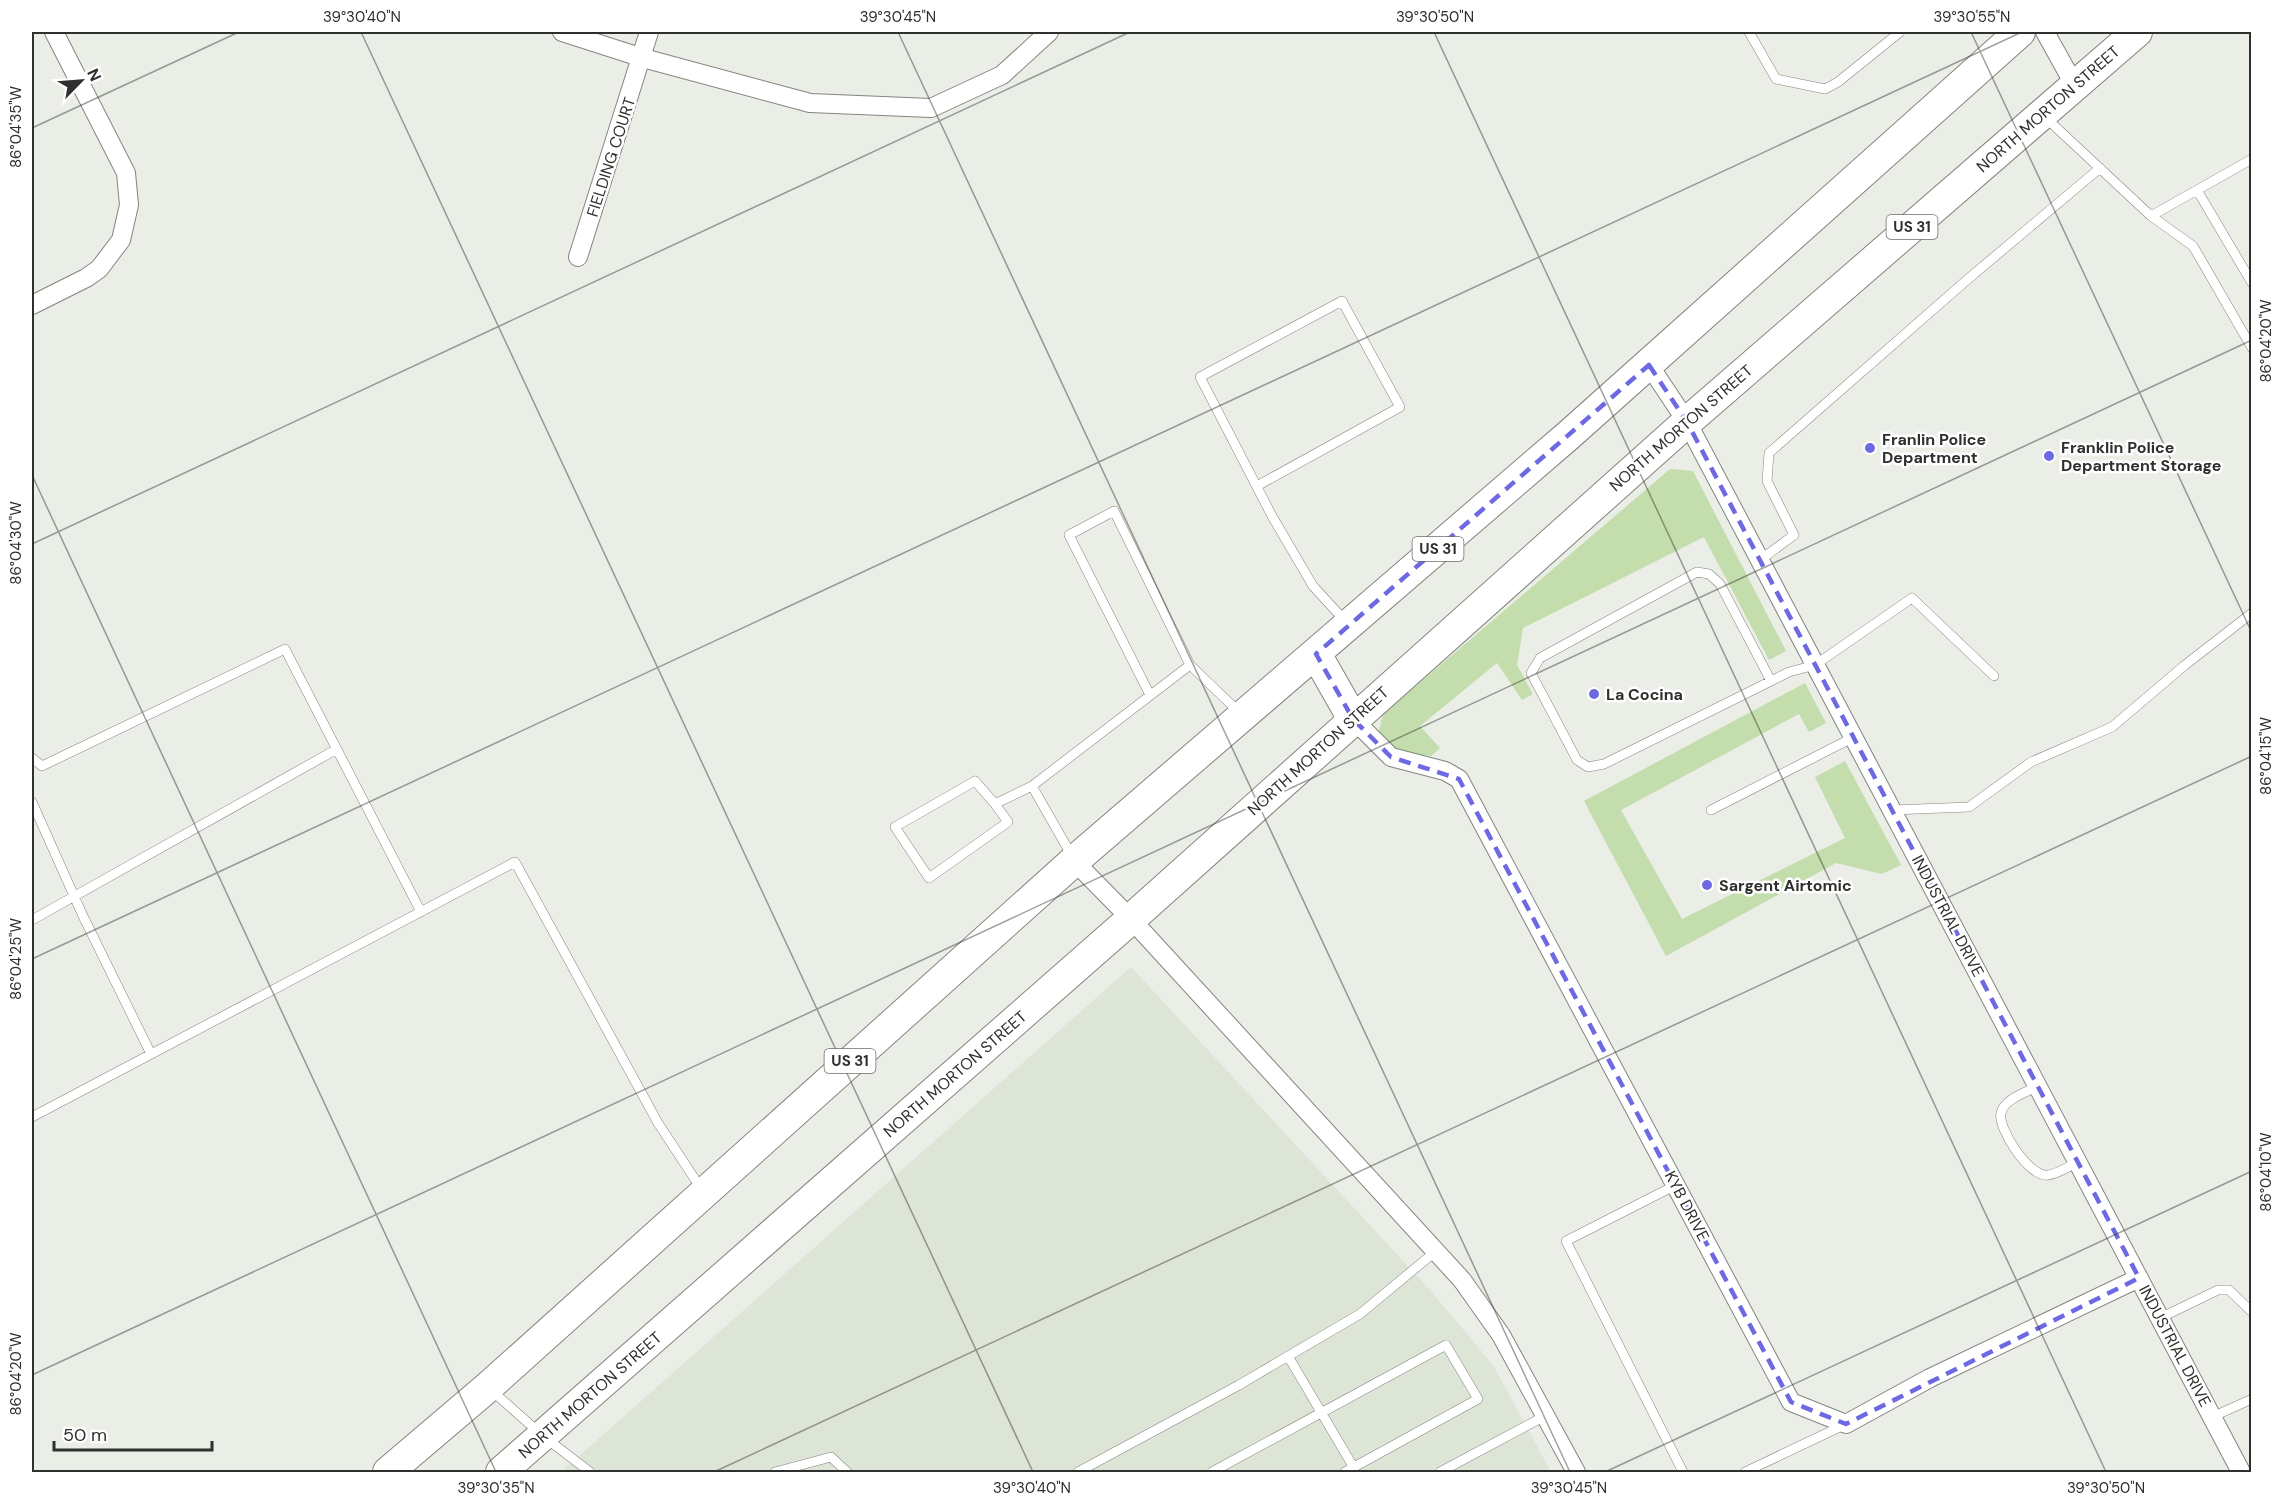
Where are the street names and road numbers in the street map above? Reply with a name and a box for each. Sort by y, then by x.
street label: NORTH MORTON STREET [1972,41,2124,177]
street label: FIELDING COURT [582,94,640,220]
road number: US 31 [1886,215,1938,239]
street label: NORTH MORTON STREET [1605,360,1757,496]
road number: US 31 [1412,537,1464,561]
street label: NORTH MORTON STREET [1243,682,1393,820]
street label: INDUSTRIAL DRIVE [1907,852,1989,980]
street label: NORTH MORTON STREET [879,1006,1031,1142]
road number: US 31 [824,1049,876,1073]
street label: KYB DRIVE [1660,1167,1714,1245]
street label: INDUSTRIAL DRIVE [2134,1282,2216,1410]
street label: NORTH MORTON STREET [514,1327,666,1463]

